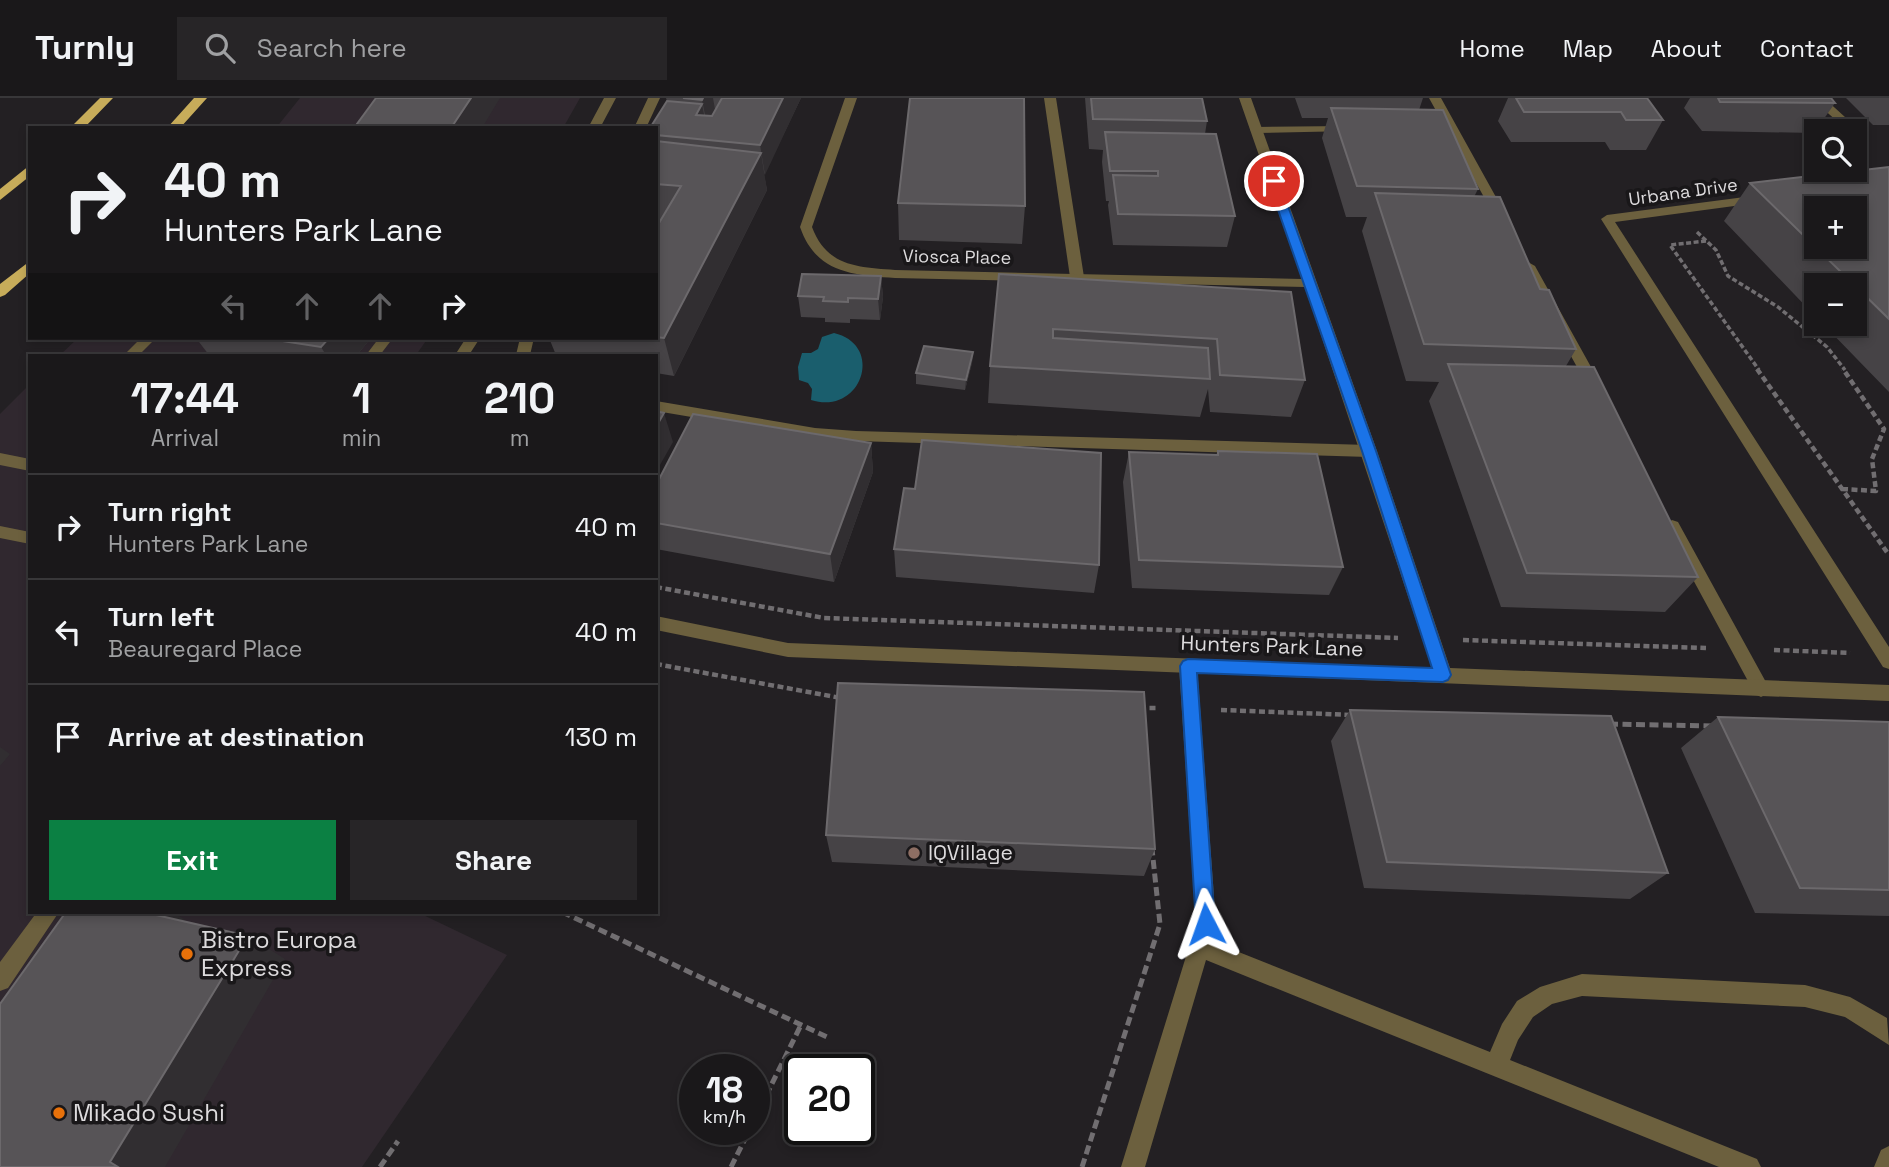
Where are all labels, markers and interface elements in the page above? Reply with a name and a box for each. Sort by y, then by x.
search box [177,17,667,80]
text: Turnly [35,27,135,69]
icon: search [201,29,239,67]
text: Search here [257,31,407,65]
text: Home [1459,33,1525,64]
text: Map [1563,33,1613,64]
text: About [1651,33,1722,64]
text: Contact [1760,33,1854,64]
map controls [1804,119,1867,336]
button: search [1804,119,1867,182]
text: 40 m [164,149,281,211]
pin [1244,151,1304,211]
icon: right [49,154,140,245]
icon: arrive [1255,162,1293,200]
street label: Urbana Drive [1627,172,1739,211]
button: + [1804,196,1867,259]
text: Hunters Park Lane [164,210,443,250]
street label: Viosca Place [902,244,1012,269]
button: − [1804,273,1867,336]
icon: left [215,287,253,325]
icon: ahead [288,287,326,325]
icon: ahead [361,287,399,325]
icon: right [434,287,472,325]
text: 17:44 [131,372,239,425]
text: 1 [352,372,371,425]
text: 210 [484,372,555,425]
text: Arrival [151,423,219,453]
text: min [342,423,381,453]
text: m [510,423,530,453]
text: Turn right [108,495,232,529]
icon: right [49,508,87,546]
text: 40 m [575,510,637,544]
text: Hunters Park Lane [108,529,308,559]
text: Turn left [108,600,215,634]
icon: left [49,613,87,651]
text: 40 m [575,615,637,649]
street label: Hunters Park Lane [1180,629,1364,662]
text: Beauregard Place [108,634,302,664]
icon: arrive [49,718,87,756]
text: Arrive at destination [108,720,365,754]
text: 130 m [565,720,637,754]
button: Exit [49,820,336,900]
button: Share [350,820,637,900]
place label: IQVillage [928,839,1013,866]
marker: IQVillage [906,845,922,861]
position arrow [1169,887,1243,961]
place label: Bistro Europa Express [201,924,357,983]
marker: Bistro Europa Express [179,946,195,962]
speed limit sign: 20 [784,1054,875,1145]
text: 18 [706,1068,743,1112]
place label: Mikado Sushi [73,1097,225,1128]
marker: Mikado Sushi [51,1105,67,1121]
text: km/h [703,1105,746,1128]

